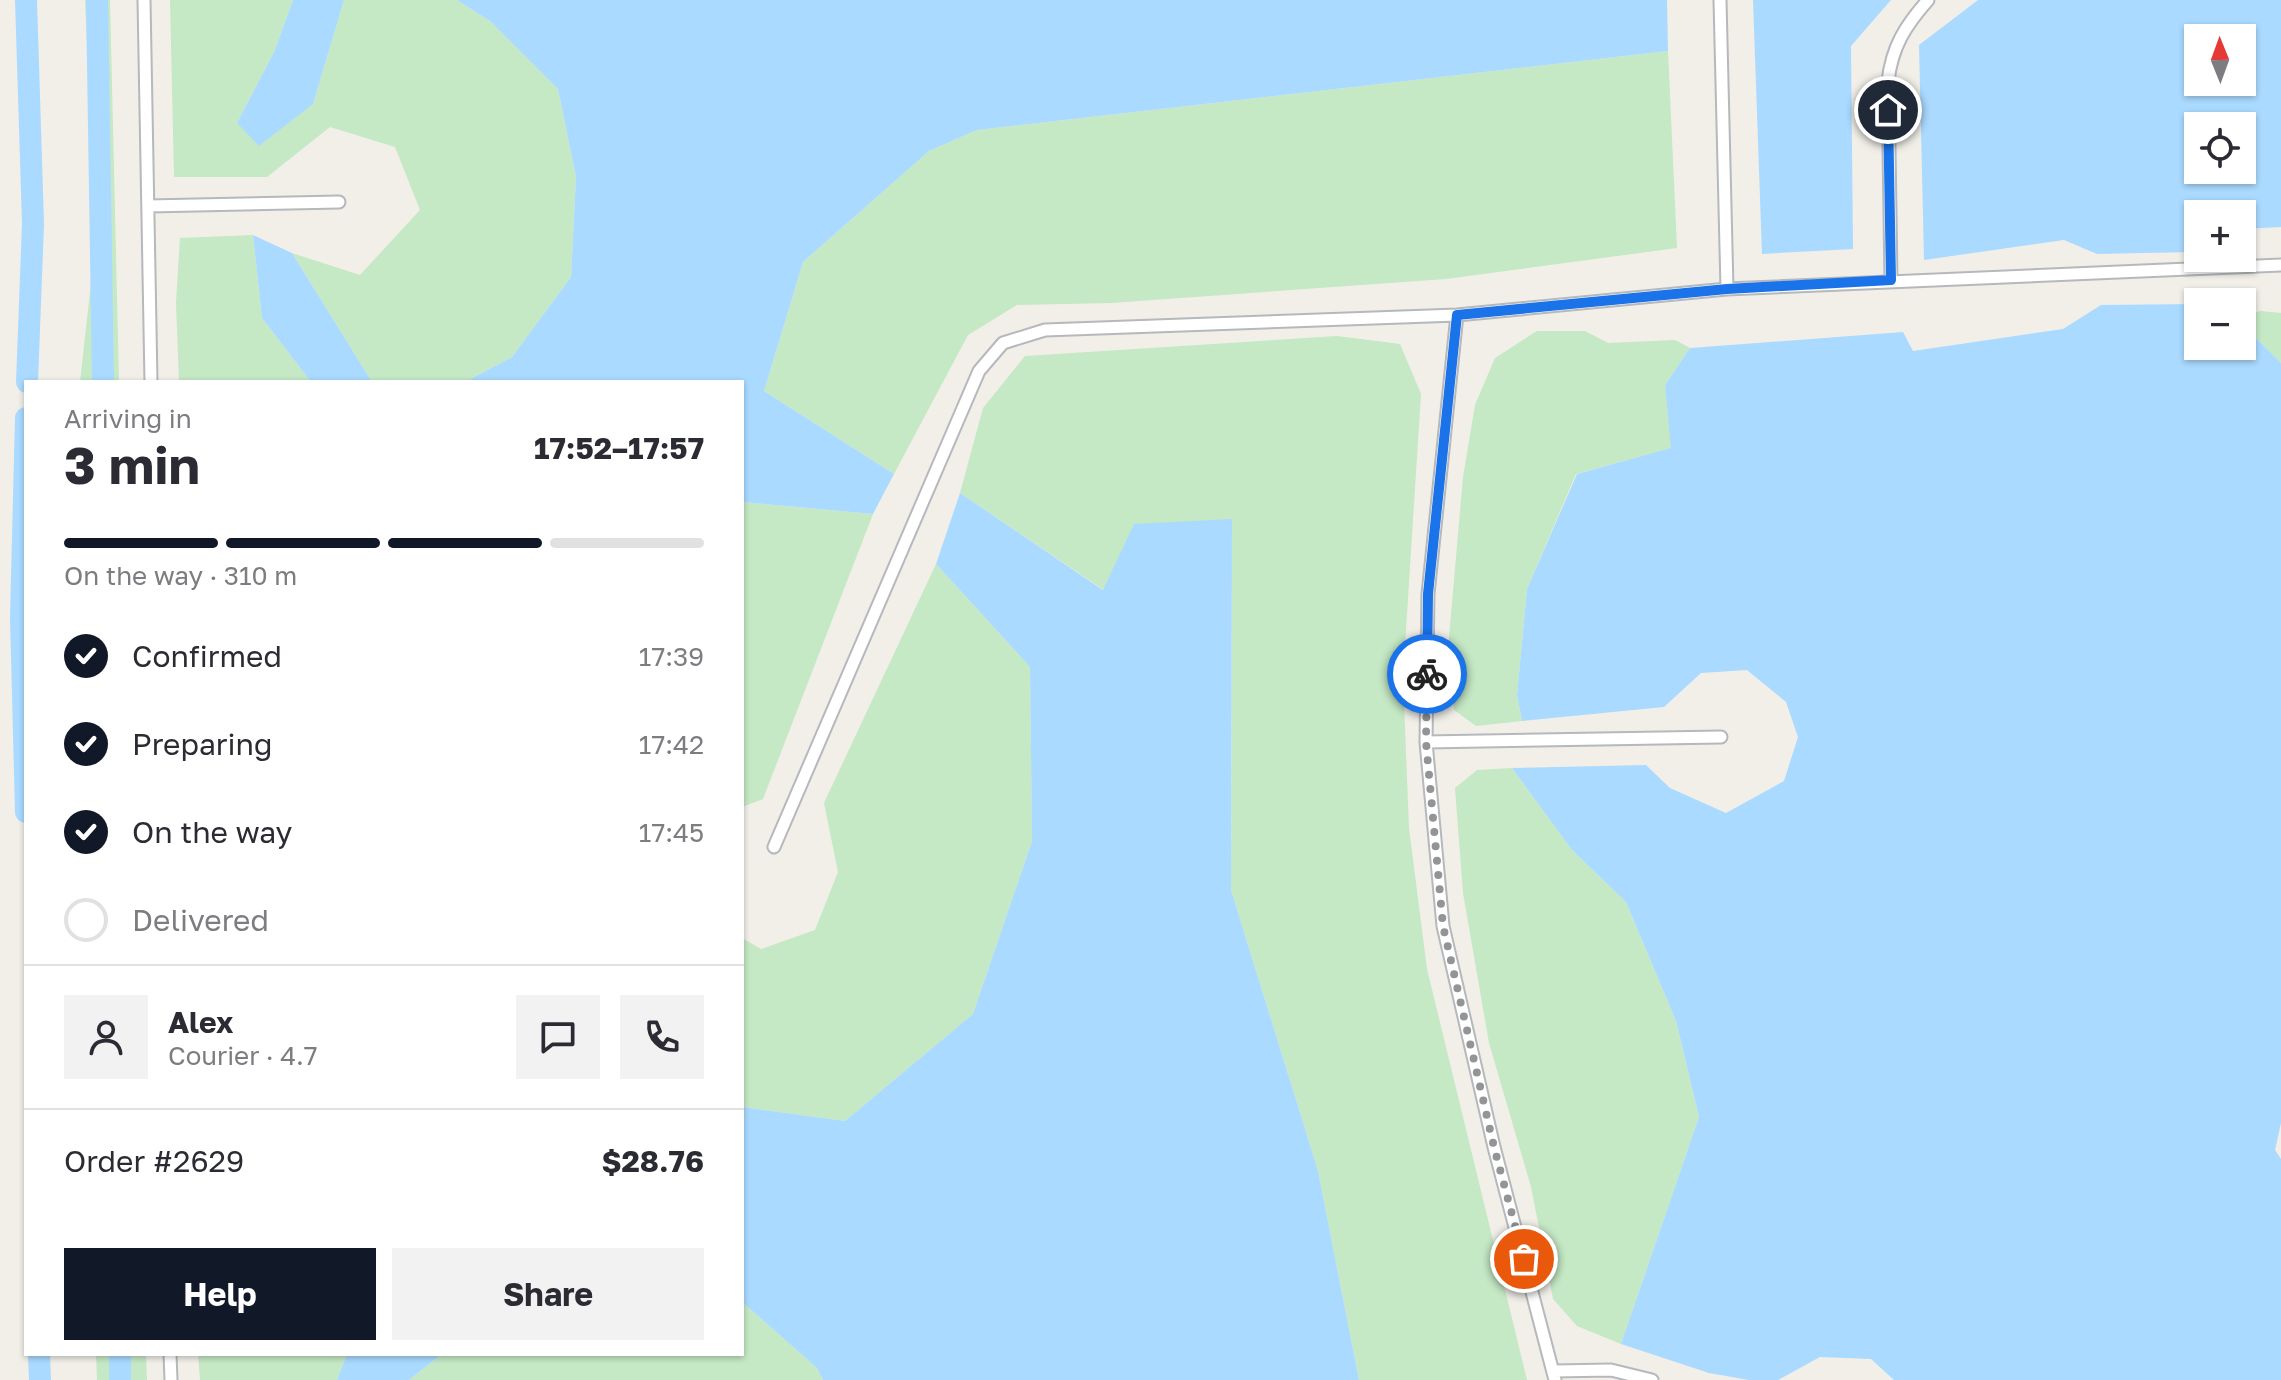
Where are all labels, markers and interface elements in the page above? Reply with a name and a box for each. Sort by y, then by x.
north arrow [2184,24,2256,96]
map controls [2184,24,2256,360]
pin [1854,76,1922,144]
icon: home [1866,88,1910,132]
button: locate [2184,112,2256,184]
button: + [2184,200,2256,272]
button: − [2184,288,2256,360]
text: Arriving in [64,403,192,434]
text: 17:52–17:57 [534,430,704,466]
text: 3 min [64,433,200,495]
text: On the way · 310 m [64,560,297,591]
icon: check [64,634,108,678]
courier [1387,634,1467,714]
text: Confirmed [132,638,282,674]
text: 17:39 [639,641,704,672]
icon: bike [1405,652,1449,696]
icon: check [64,722,108,766]
text: Preparing [132,726,273,762]
text: 17:42 [639,729,704,760]
icon: check [64,810,108,854]
text: On the way [132,814,292,850]
text: 17:45 [639,817,704,848]
text: Delivered [132,902,269,938]
button: person [64,995,148,1079]
button: chat [516,995,600,1079]
button: phone [620,995,704,1079]
text: Alex [168,1004,233,1040]
text: Courier · 4.7 [168,1040,318,1071]
text: Order #2629 [64,1143,244,1179]
text: $28.76 [601,1143,704,1179]
pin [1490,1225,1558,1293]
icon: bag [1502,1237,1546,1281]
button: Help [64,1248,376,1340]
button: Share [392,1248,704,1340]

